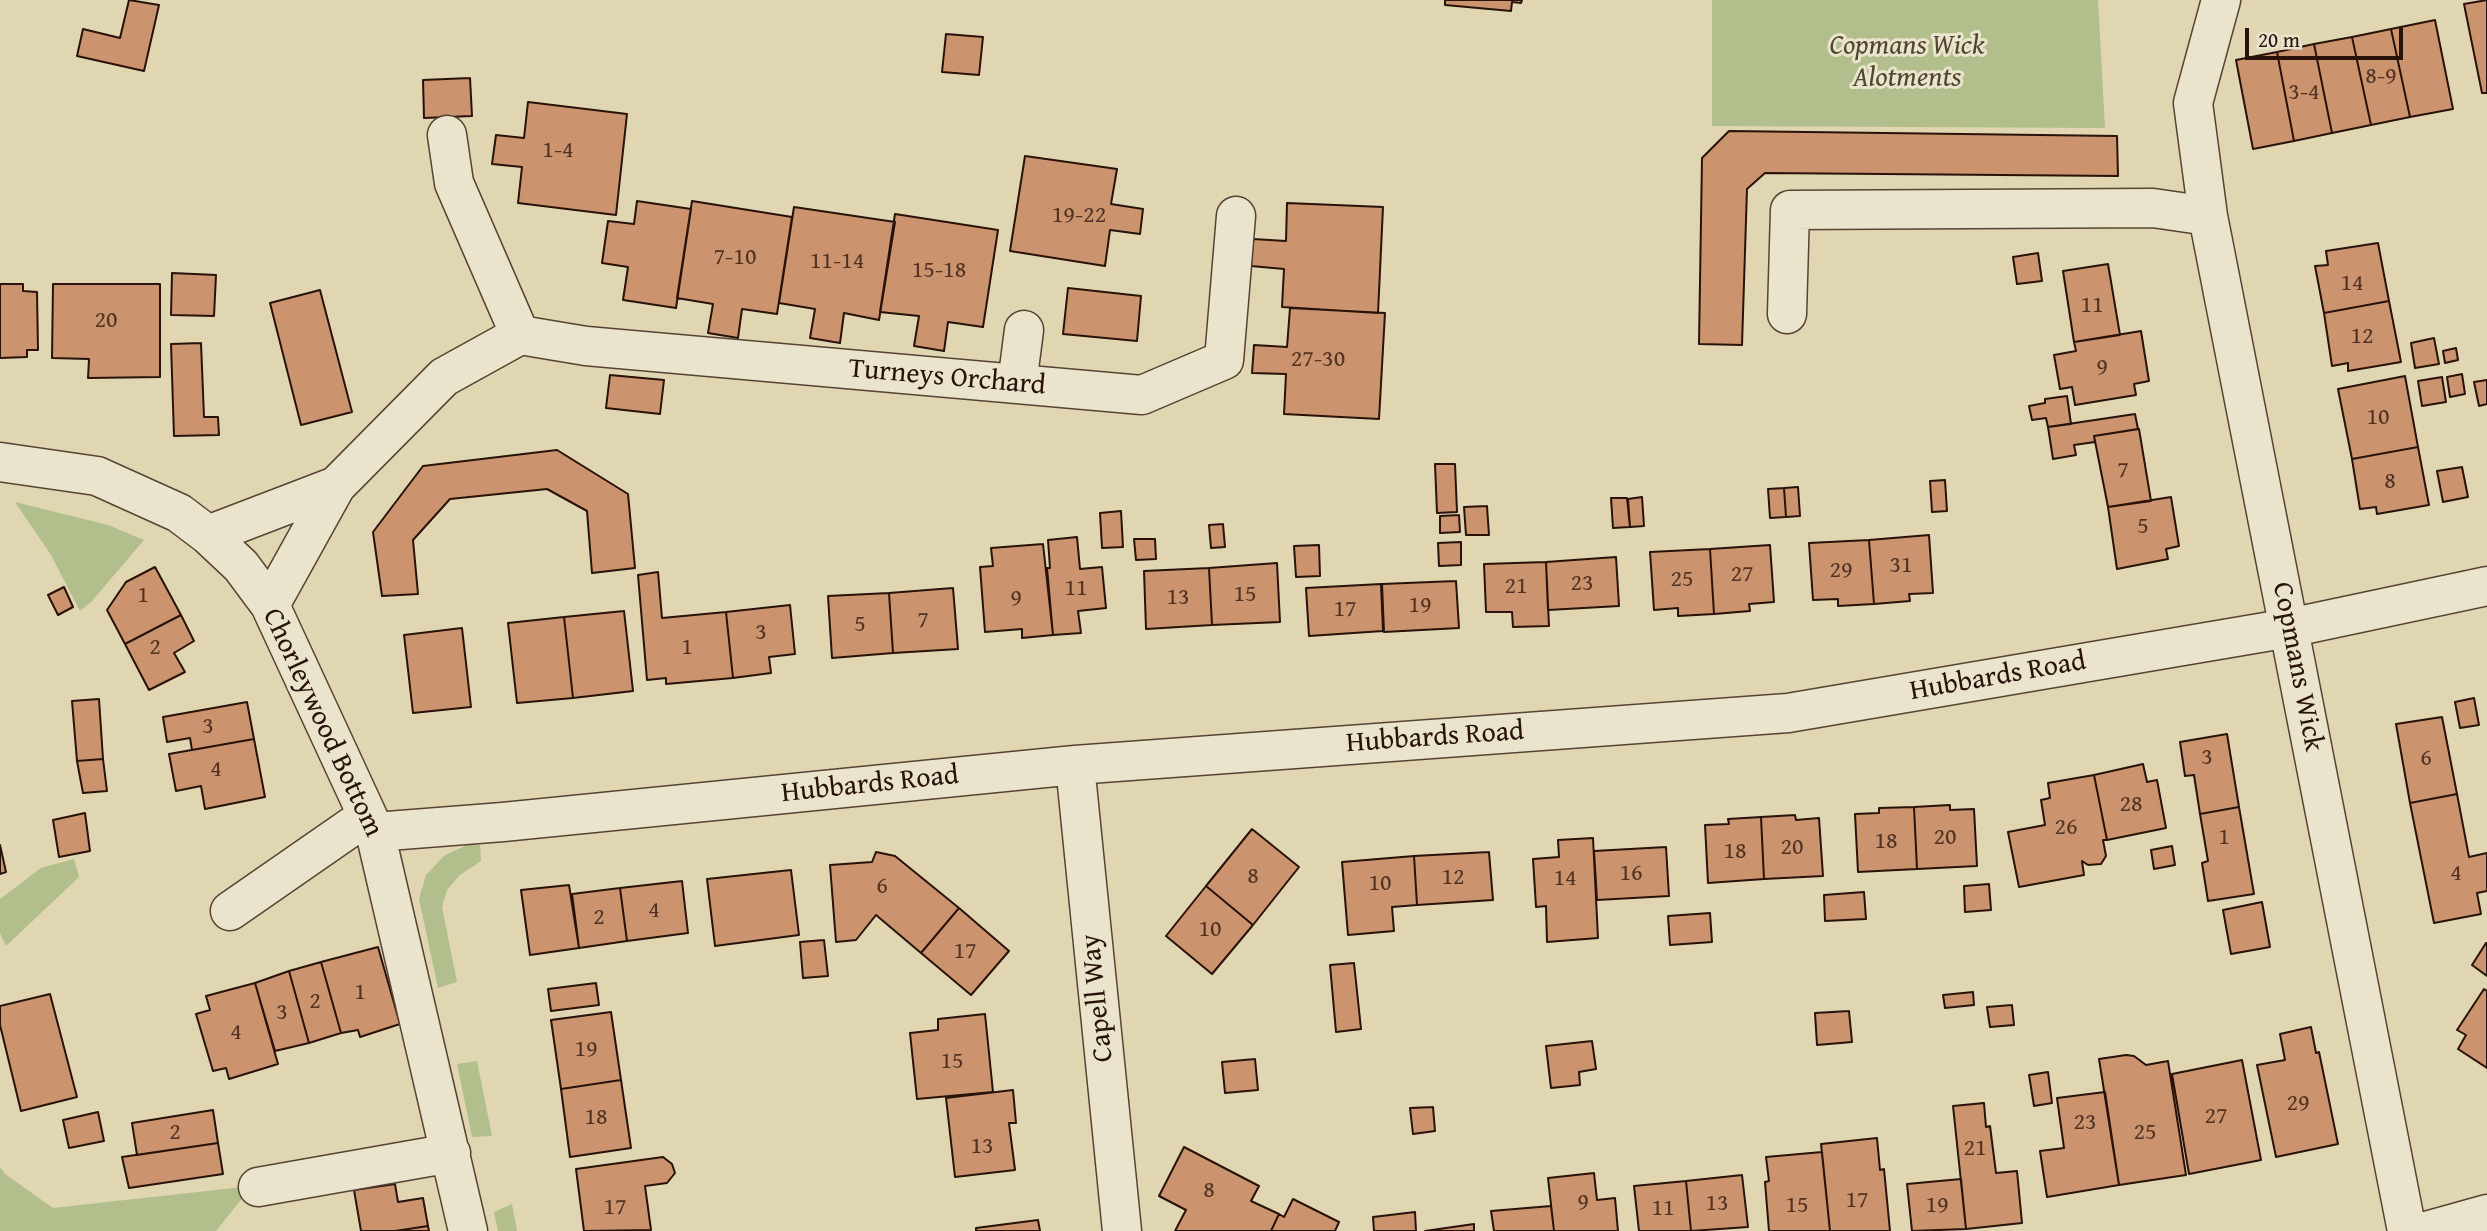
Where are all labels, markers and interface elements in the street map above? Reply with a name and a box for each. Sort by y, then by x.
scale bar [2249,14,2406,58]
text: 20 m [2258,24,2300,55]
park label: Copmans Wick Alotments [1830,30,1984,96]
house number: 8-9 [2365,63,2397,91]
house number: 3-4 [2288,79,2320,107]
house number: 1-4 [542,137,574,165]
house number: 19-22 [1052,202,1106,230]
house number: 7-10 [714,244,756,272]
house number: 11-14 [810,248,864,276]
house number: 15-18 [912,257,966,285]
house number: 14 [2340,270,2364,298]
house number: 11 [2080,292,2104,320]
house number: 20 [94,307,118,335]
house number: 12 [2350,323,2374,351]
house number: 27-30 [1291,346,1345,374]
street label: Turneys Orchard [847,353,1047,403]
house number: 9 [2096,354,2108,382]
house number: 10 [2366,404,2390,432]
house number: 7 [2117,457,2129,485]
house number: 8 [2384,468,2396,496]
house number: 5 [2137,513,2149,541]
house number: 31 [1889,552,1913,580]
house number: 29 [1829,557,1853,585]
house number: 27 [1730,561,1754,589]
house number: 25 [1670,566,1694,594]
house number: 23 [1570,570,1594,598]
house number: 21 [1504,573,1528,601]
house number: 11 [1064,575,1088,603]
street label: Copmans Wick [2264,580,2330,754]
house number: 15 [1233,581,1257,609]
house number: 1 [137,582,149,610]
house number: 13 [1166,584,1190,612]
house number: 9 [1010,585,1022,613]
house number: 19 [1408,592,1432,620]
house number: 17 [1333,596,1357,624]
street label: Chorleywood Bottom [254,604,390,842]
house number: 7 [917,607,929,635]
house number: 5 [854,611,866,639]
house number: 3 [755,619,767,647]
house number: 2 [149,634,161,662]
house number: 1 [681,634,693,662]
street label: Hubbards Road [1907,645,2089,709]
house number: 3 [202,713,214,741]
street label: Hubbards Road [1345,715,1525,761]
house number: 3 [2201,744,2213,772]
house number: 6 [2420,745,2432,773]
house number: 4 [210,756,222,784]
street label: Hubbards Road [780,759,960,811]
house number: 28 [2119,791,2143,819]
house number: 26 [2054,814,2078,842]
house number: 20 [1933,824,1957,852]
house number: 1 [2218,824,2230,852]
house number: 18 [1874,828,1898,856]
house number: 20 [1780,834,1804,862]
house number: 18 [1723,838,1747,866]
house number: 16 [1619,860,1643,888]
house number: 4 [2450,860,2462,888]
house number: 8 [1247,863,1259,891]
house number: 12 [1441,864,1465,892]
house number: 14 [1553,865,1577,893]
house number: 10 [1368,870,1392,898]
house number: 6 [876,873,888,901]
house number: 4 [648,897,660,925]
house number: 2 [593,904,605,932]
house number: 10 [1198,916,1222,944]
street label: Capell Way [1075,932,1121,1064]
house number: 17 [953,938,977,966]
house number: 1 [354,979,366,1007]
house number: 2 [309,988,321,1016]
house number: 3 [276,999,288,1027]
house number: 4 [230,1019,242,1047]
house number: 19 [574,1036,598,1064]
house number: 15 [940,1048,964,1076]
house number: 29 [2286,1090,2310,1118]
house number: 27 [2204,1103,2228,1131]
house number: 18 [584,1104,608,1132]
house number: 23 [2073,1109,2097,1137]
house number: 2 [169,1119,181,1147]
house number: 25 [2133,1119,2157,1147]
house number: 13 [970,1133,994,1161]
house number: 21 [1963,1135,1987,1163]
house number: 8 [1203,1177,1215,1205]
house number: 17 [1845,1187,1869,1215]
house number: 9 [1577,1189,1589,1217]
house number: 13 [1705,1190,1729,1218]
house number: 15 [1785,1192,1809,1220]
house number: 19 [1925,1192,1949,1220]
house number: 17 [603,1194,627,1222]
house number: 11 [1651,1195,1675,1223]

